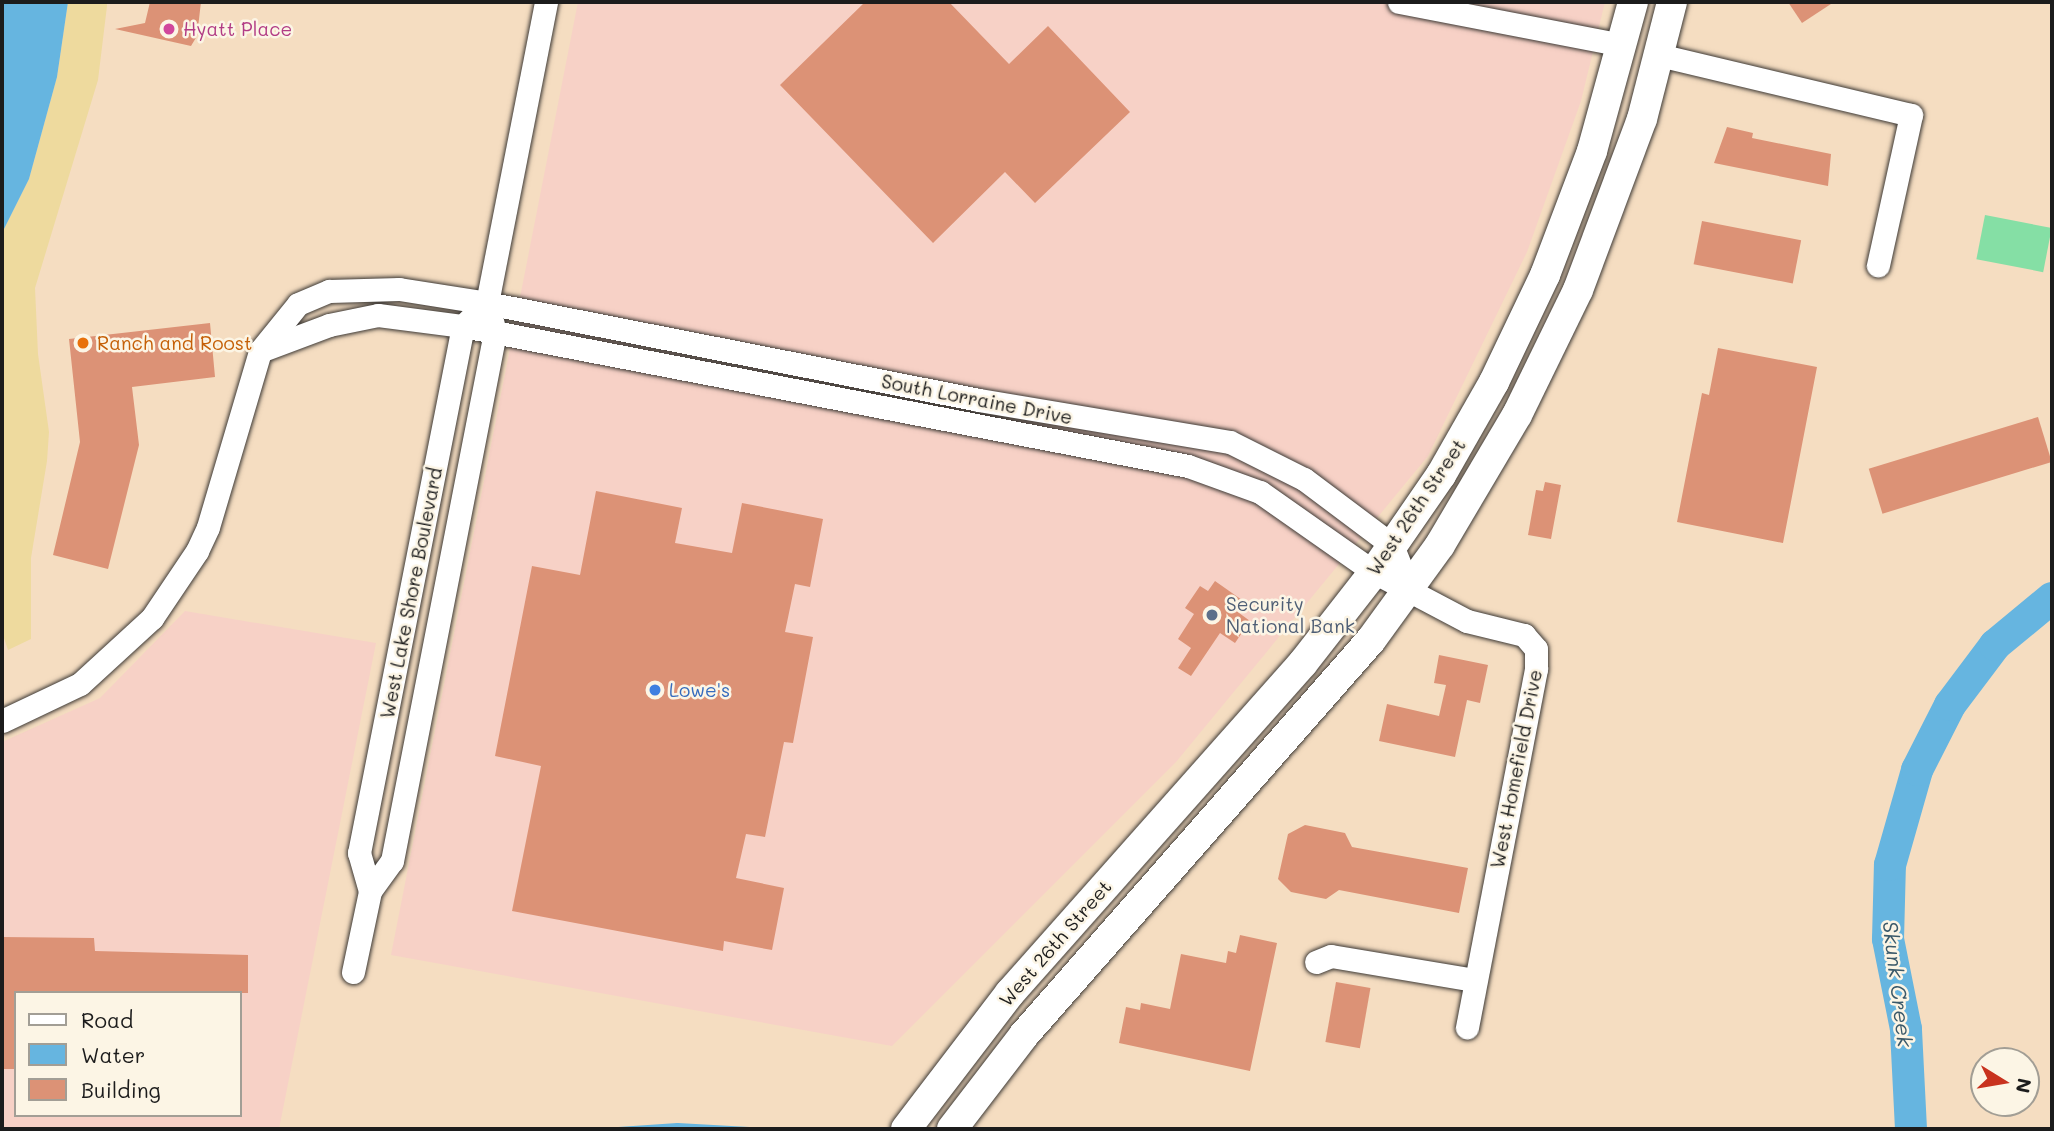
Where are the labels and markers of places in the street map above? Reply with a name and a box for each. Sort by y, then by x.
place label: Hyatt Place [183,18,292,40]
marker: Hyatt Place [161,21,177,37]
place label: Ranch and Roost [97,332,252,354]
marker: Ranch and Roost [75,335,91,351]
place label: Security National Bank [1226,593,1355,637]
marker: Security National Bank [1204,607,1220,623]
place label: Lowe's [669,679,730,701]
marker: Lowe's [647,682,663,698]

